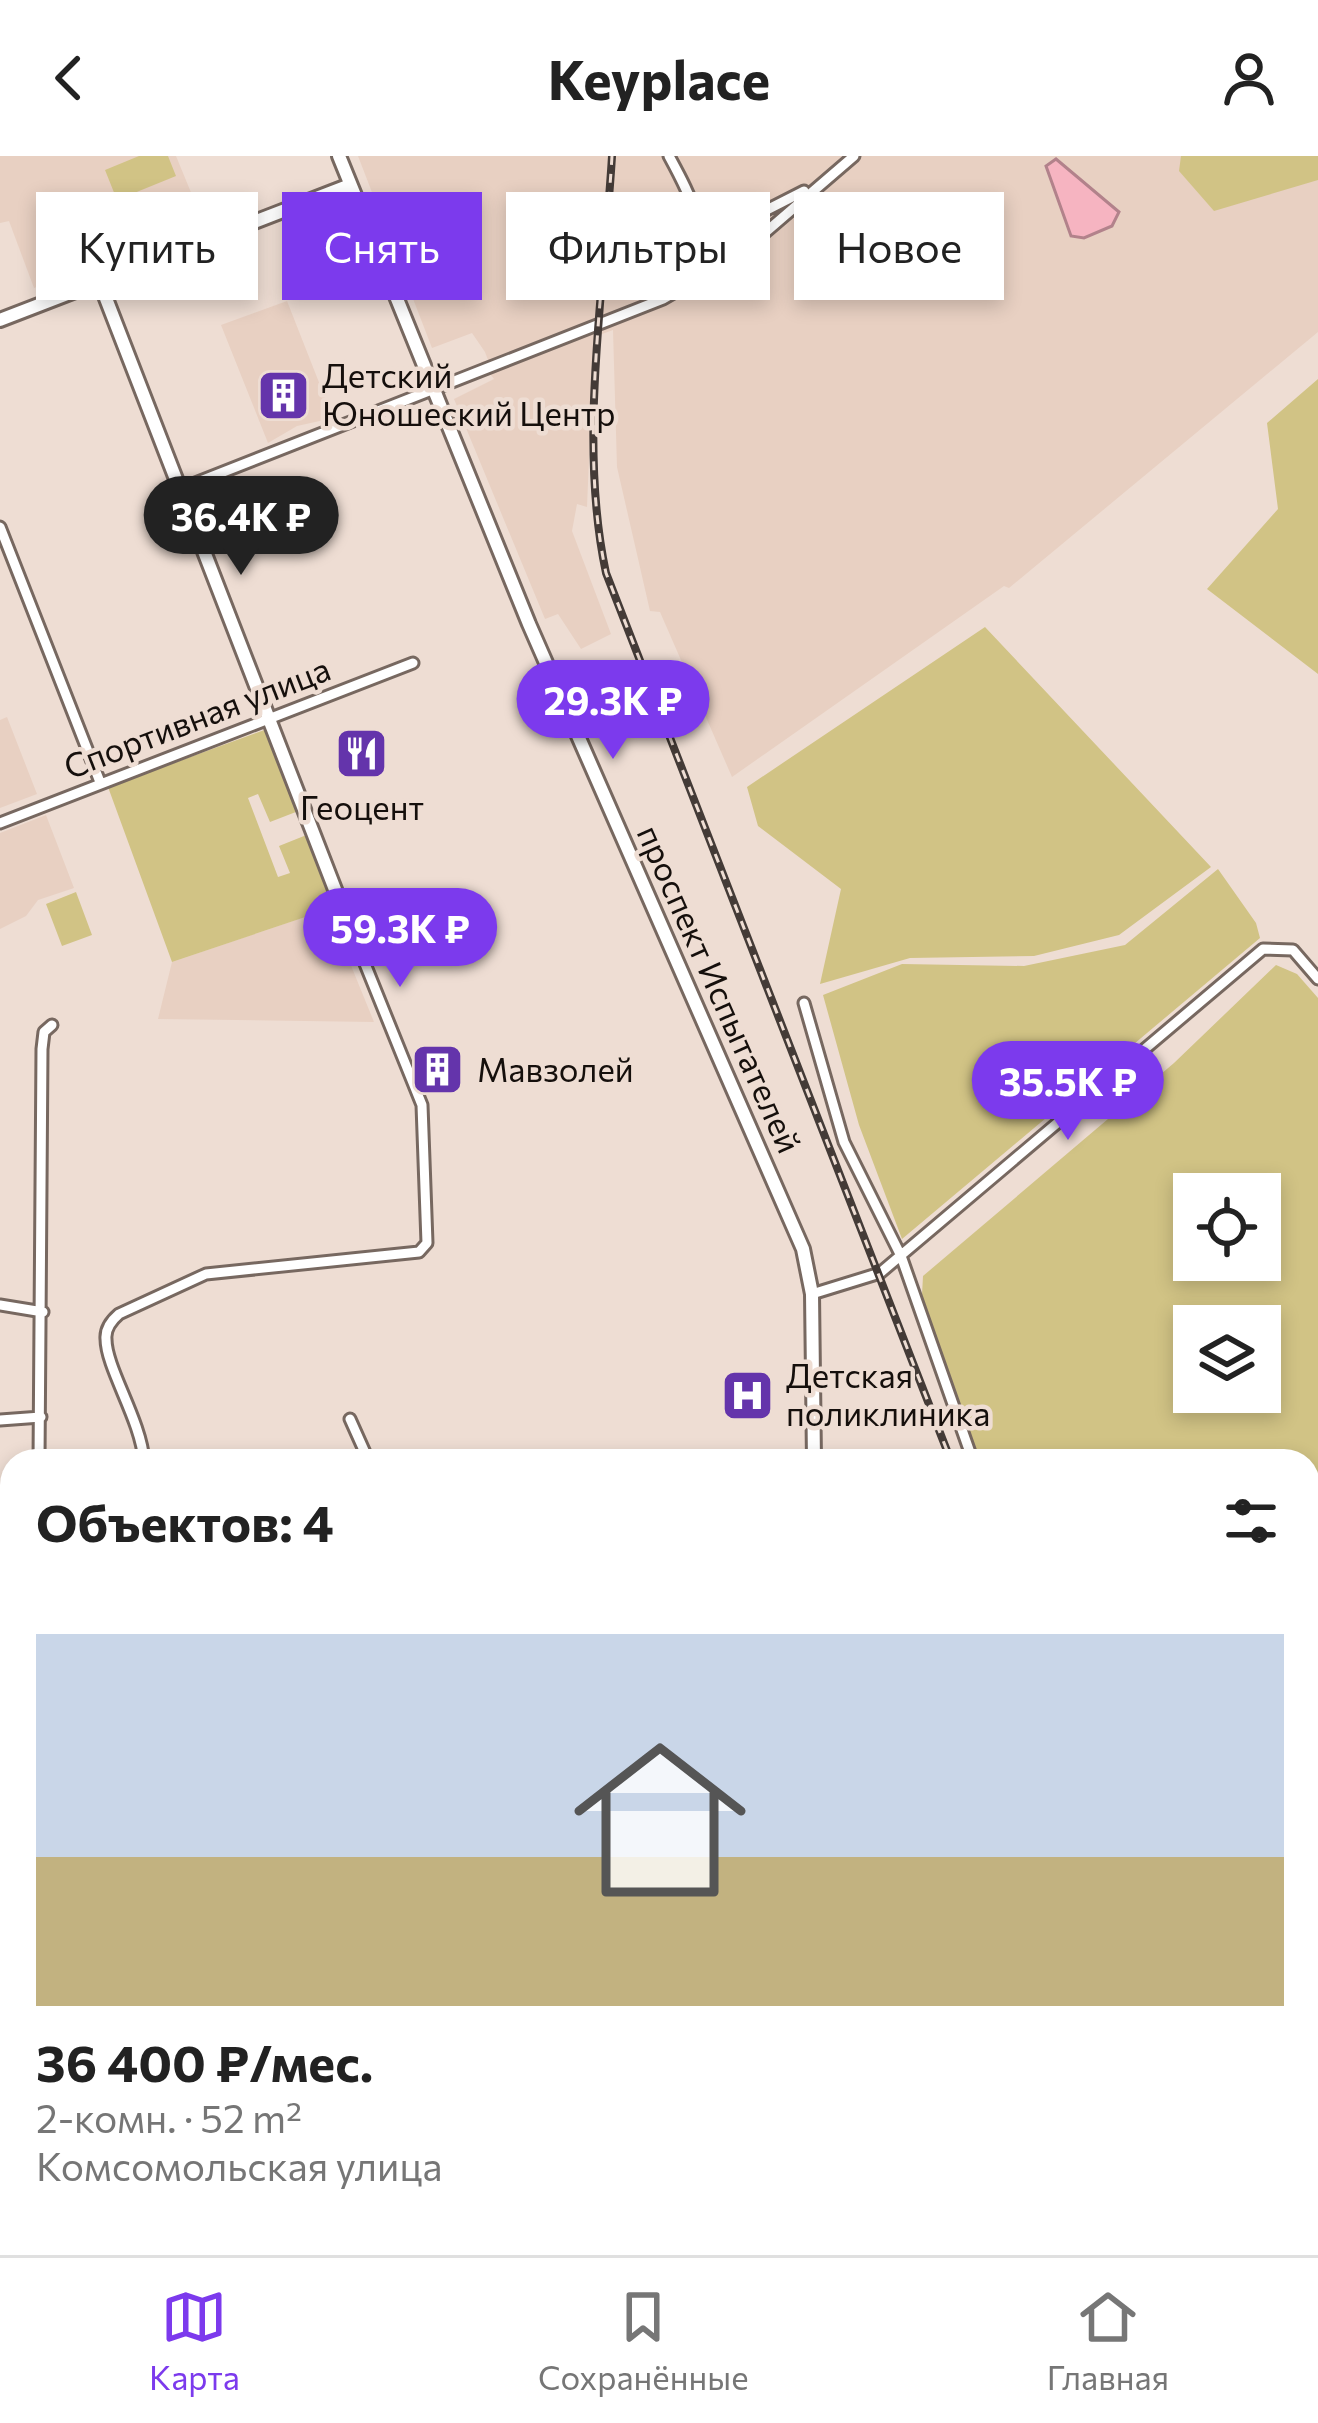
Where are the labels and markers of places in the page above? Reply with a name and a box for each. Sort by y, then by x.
place label: Детский Юношеский Центр [322,354,616,433]
building icon: Детский Юношеский Центр [255,367,311,423]
pin: 36.4K ₽ [130,476,352,578]
pin: 29.3K ₽ [502,660,724,762]
restaurant icon: Геоцент [334,726,390,782]
place label: Геоцент [300,786,424,827]
pin: 59.3K ₽ [289,888,511,990]
pin: 35.5K ₽ [957,1041,1179,1143]
building icon: Мавзолей [410,1042,466,1098]
place label: Мавзолей [477,1048,634,1089]
place label: Детская поликлиника [786,1354,990,1433]
hospital icon: Детская поликлиника [719,1367,775,1423]

